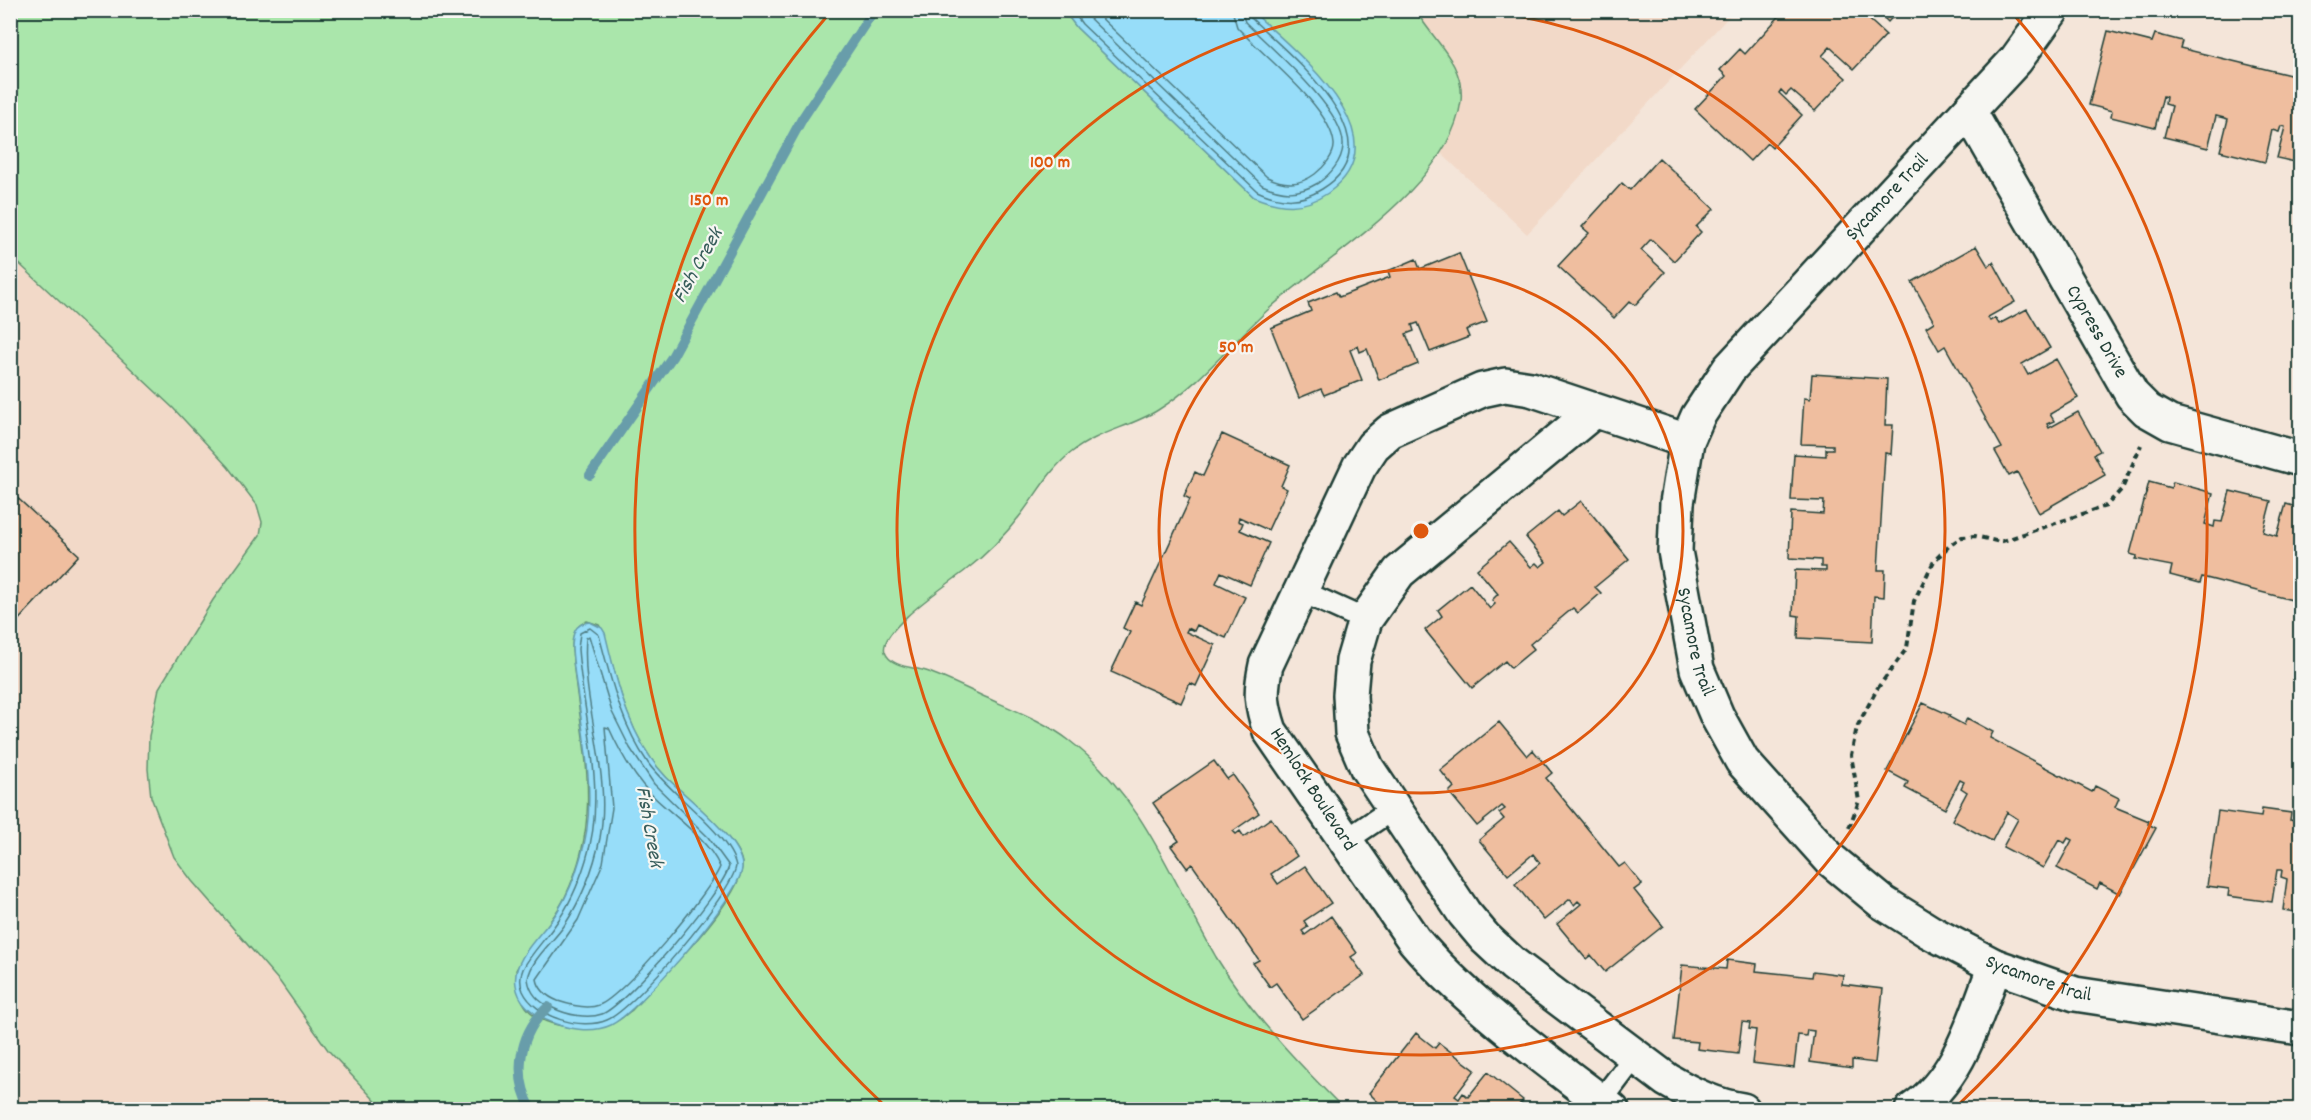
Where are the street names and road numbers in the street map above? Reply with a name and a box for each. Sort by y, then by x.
street label: Sycamore Trail [1840,148,1936,248]
street label: Cypress Drive [2058,280,2134,384]
street label: Sycamore Trail [1668,585,1721,701]
street label: Hemlock Boulevard [1261,723,1363,857]
street label: Sycamore Trail [1980,949,2093,1010]

